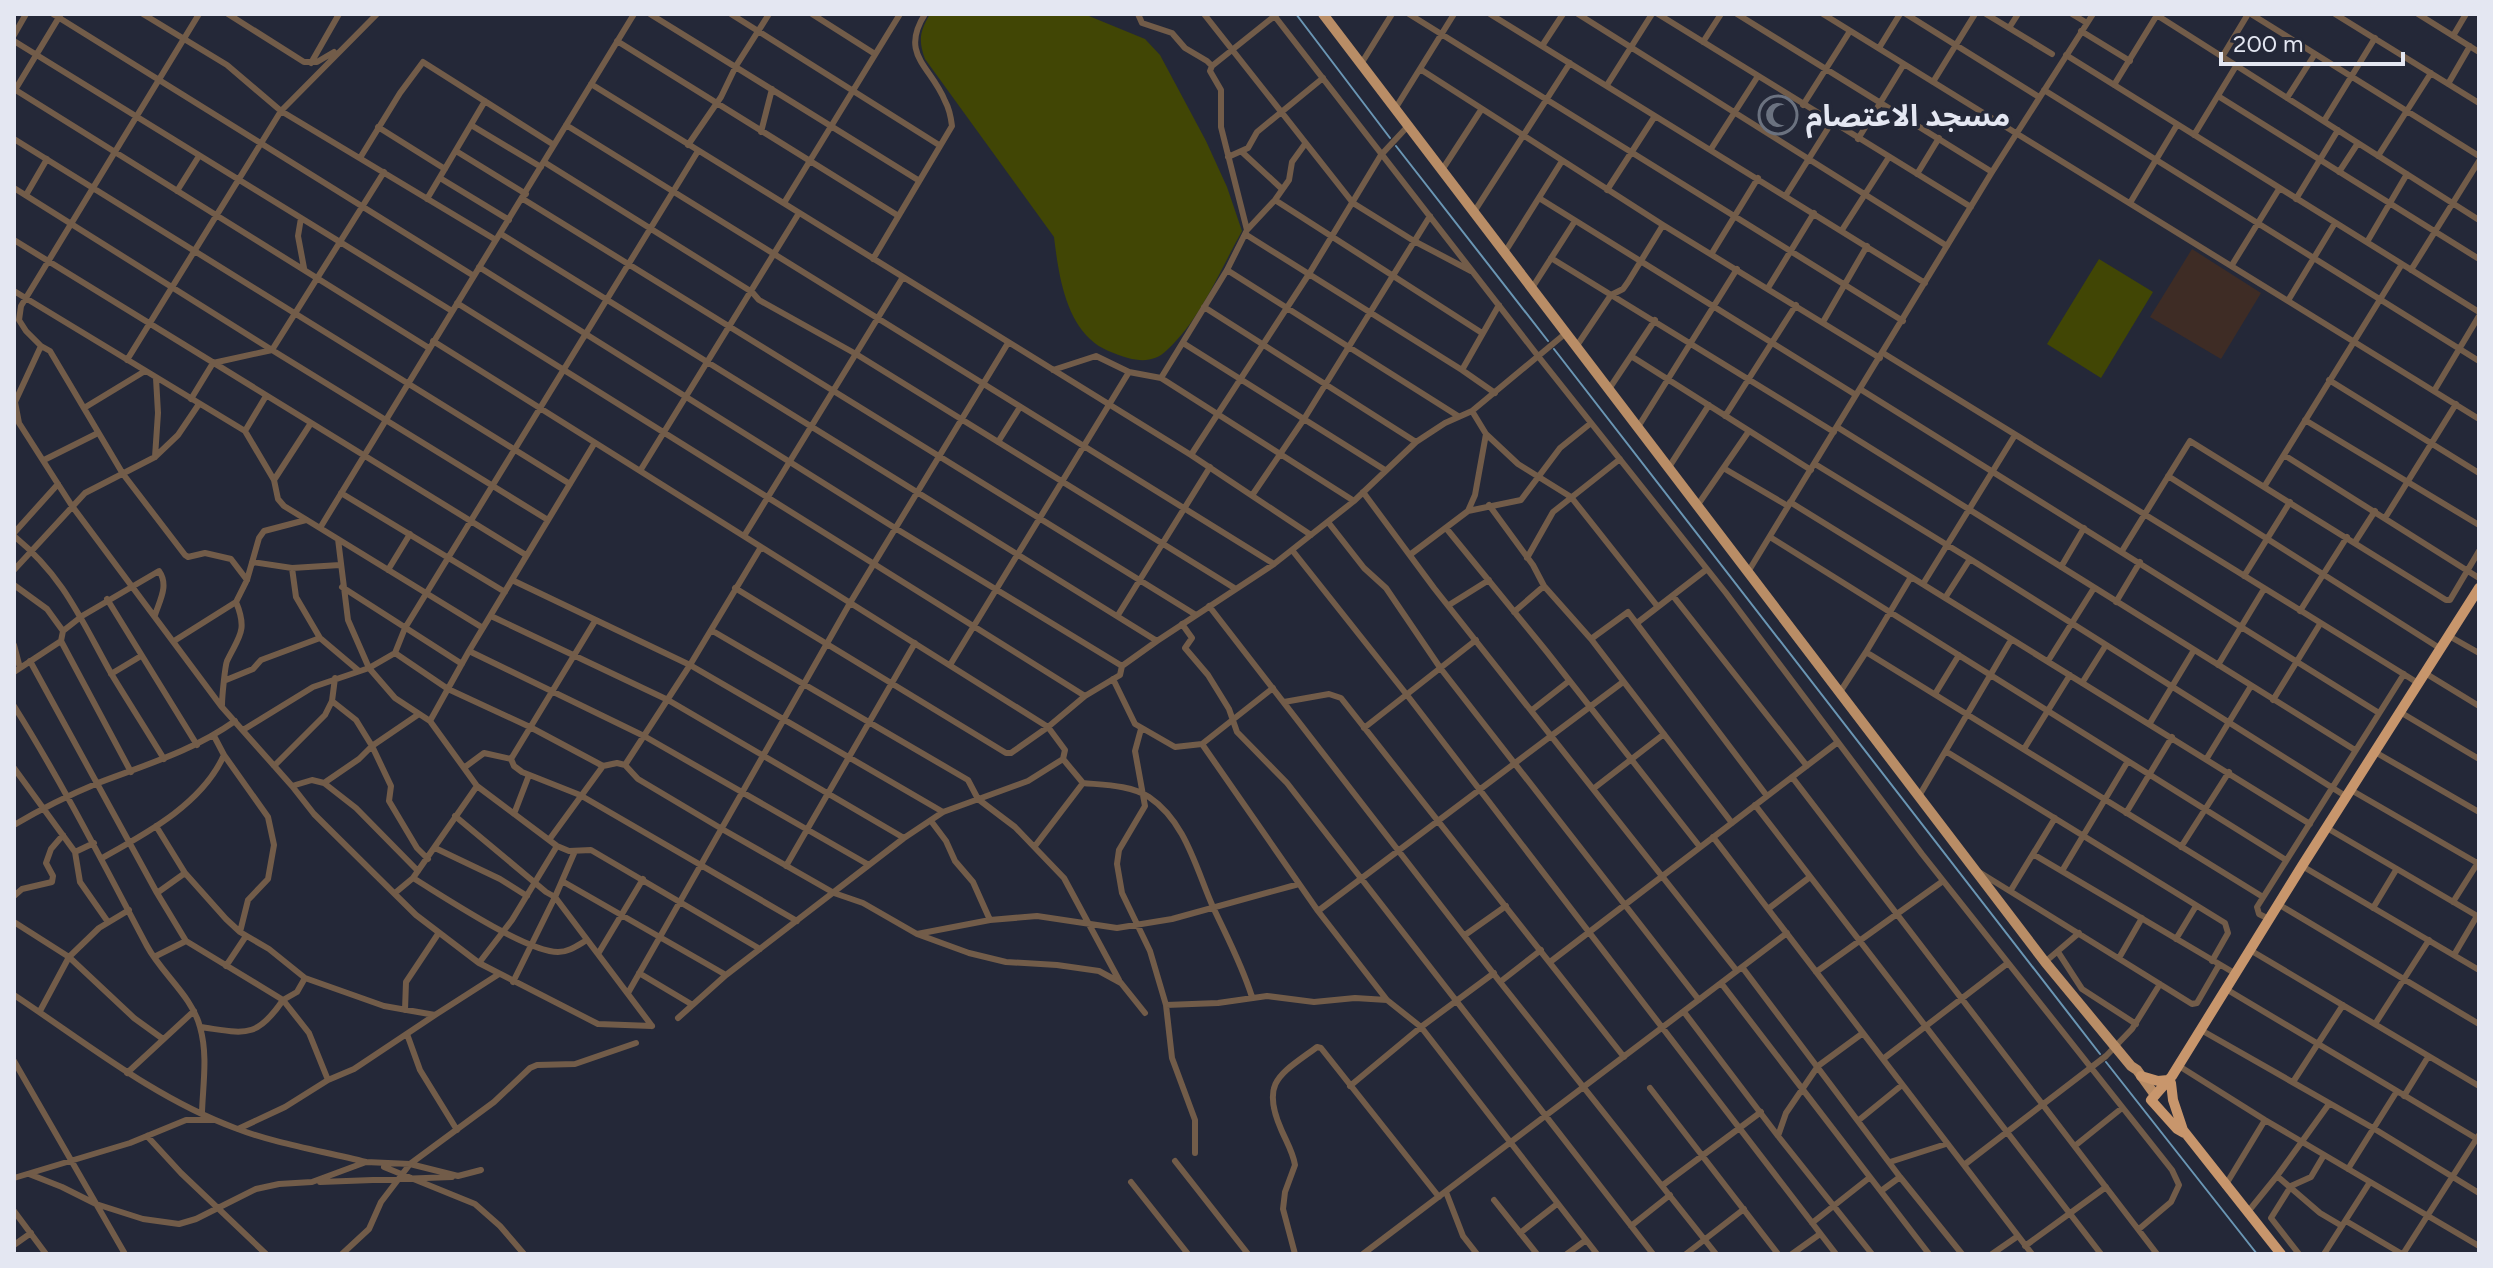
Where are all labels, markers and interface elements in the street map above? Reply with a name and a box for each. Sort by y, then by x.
scale bar [2221,16,2403,66]
text: 200 m [2233,29,2304,58]
mosque icon: مسجد الاعتصام [1757,94,1799,136]
place label: مسجد الاعتصام [1806,97,2010,139]

